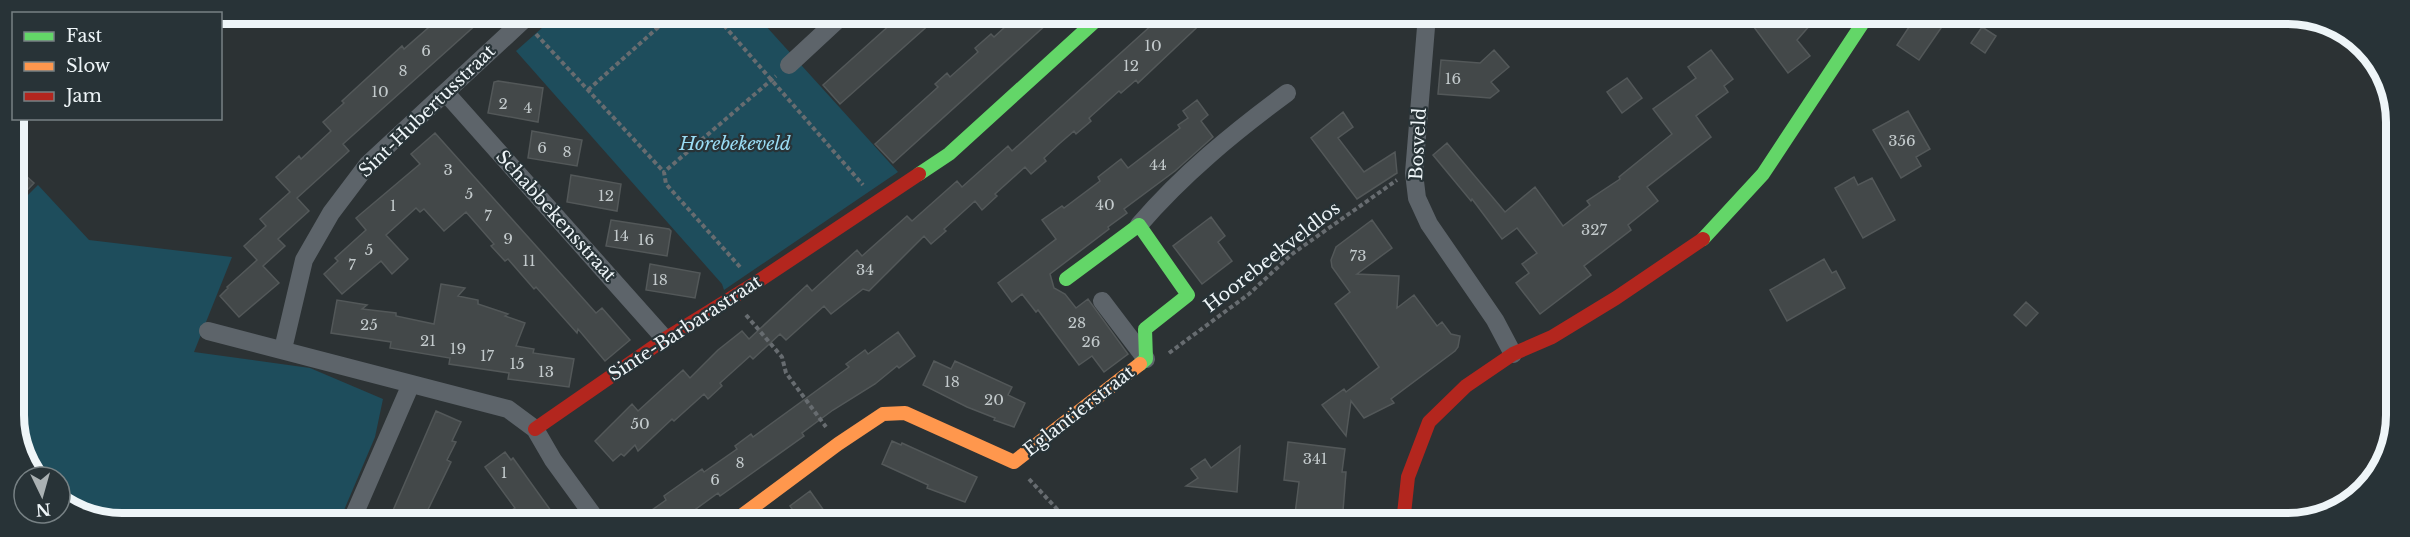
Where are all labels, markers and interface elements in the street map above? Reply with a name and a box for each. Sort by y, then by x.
legend [12,12,222,120]
text: Fast [66,25,103,47]
house number: 10 [1144,36,1162,55]
street label: Sint-Hubertusstraat [354,40,500,182]
house number: 6 [421,41,431,60]
text: Slow [66,55,111,77]
house number: 12 [1123,56,1139,75]
house number: 8 [398,61,408,80]
house number: 16 [1445,69,1461,88]
house number: 10 [371,82,389,101]
text: Jam [64,85,102,107]
house number: 2 [498,94,508,113]
house number: 4 [524,98,532,117]
street label: Bosveld [1405,107,1431,181]
house number: 356 [1888,131,1916,150]
park label: Horebekeveld [678,133,791,155]
house number: 6 [537,138,547,157]
house number: 8 [562,142,572,161]
street label: Schabbekensstraat [491,146,621,286]
house number: 44 [1149,155,1167,174]
house number: 3 [443,160,453,179]
house number: 5 [465,184,473,203]
house number: 12 [598,186,614,205]
house number: 40 [1095,195,1115,214]
house number: 1 [390,196,396,215]
street label: Hoorebeekveldlos [1200,197,1344,317]
house number: 7 [484,206,492,225]
house number: 327 [1581,220,1607,239]
house number: 14 [613,226,629,245]
house number: 9 [503,229,513,248]
house number: 16 [638,230,654,249]
house number: 5 [365,240,373,259]
house number: 73 [1350,246,1366,265]
house number: 11 [522,251,536,270]
house number: 7 [348,255,356,274]
house number: 34 [856,260,874,279]
street label: Sinte-Barbarastraat [604,270,766,386]
house number: 18 [652,270,668,289]
house number: 28 [1068,313,1086,332]
house number: 25 [360,315,378,334]
house number: 21 [420,331,436,350]
house number: 26 [1082,332,1100,351]
house number: 19 [450,339,466,358]
house number: 17 [480,346,495,365]
house number: 15 [509,354,525,373]
street label: Eglantierstraat [1019,361,1139,461]
house number: 13 [538,362,554,381]
house number: 18 [944,372,960,391]
house number: 20 [984,390,1004,409]
house number: 50 [630,414,650,433]
house number: 341 [1303,449,1327,468]
house number: 8 [735,453,745,472]
house number: 1 [501,463,507,482]
north arrow [12,465,72,525]
house number: 6 [710,470,720,489]
text: N [35,499,52,521]

